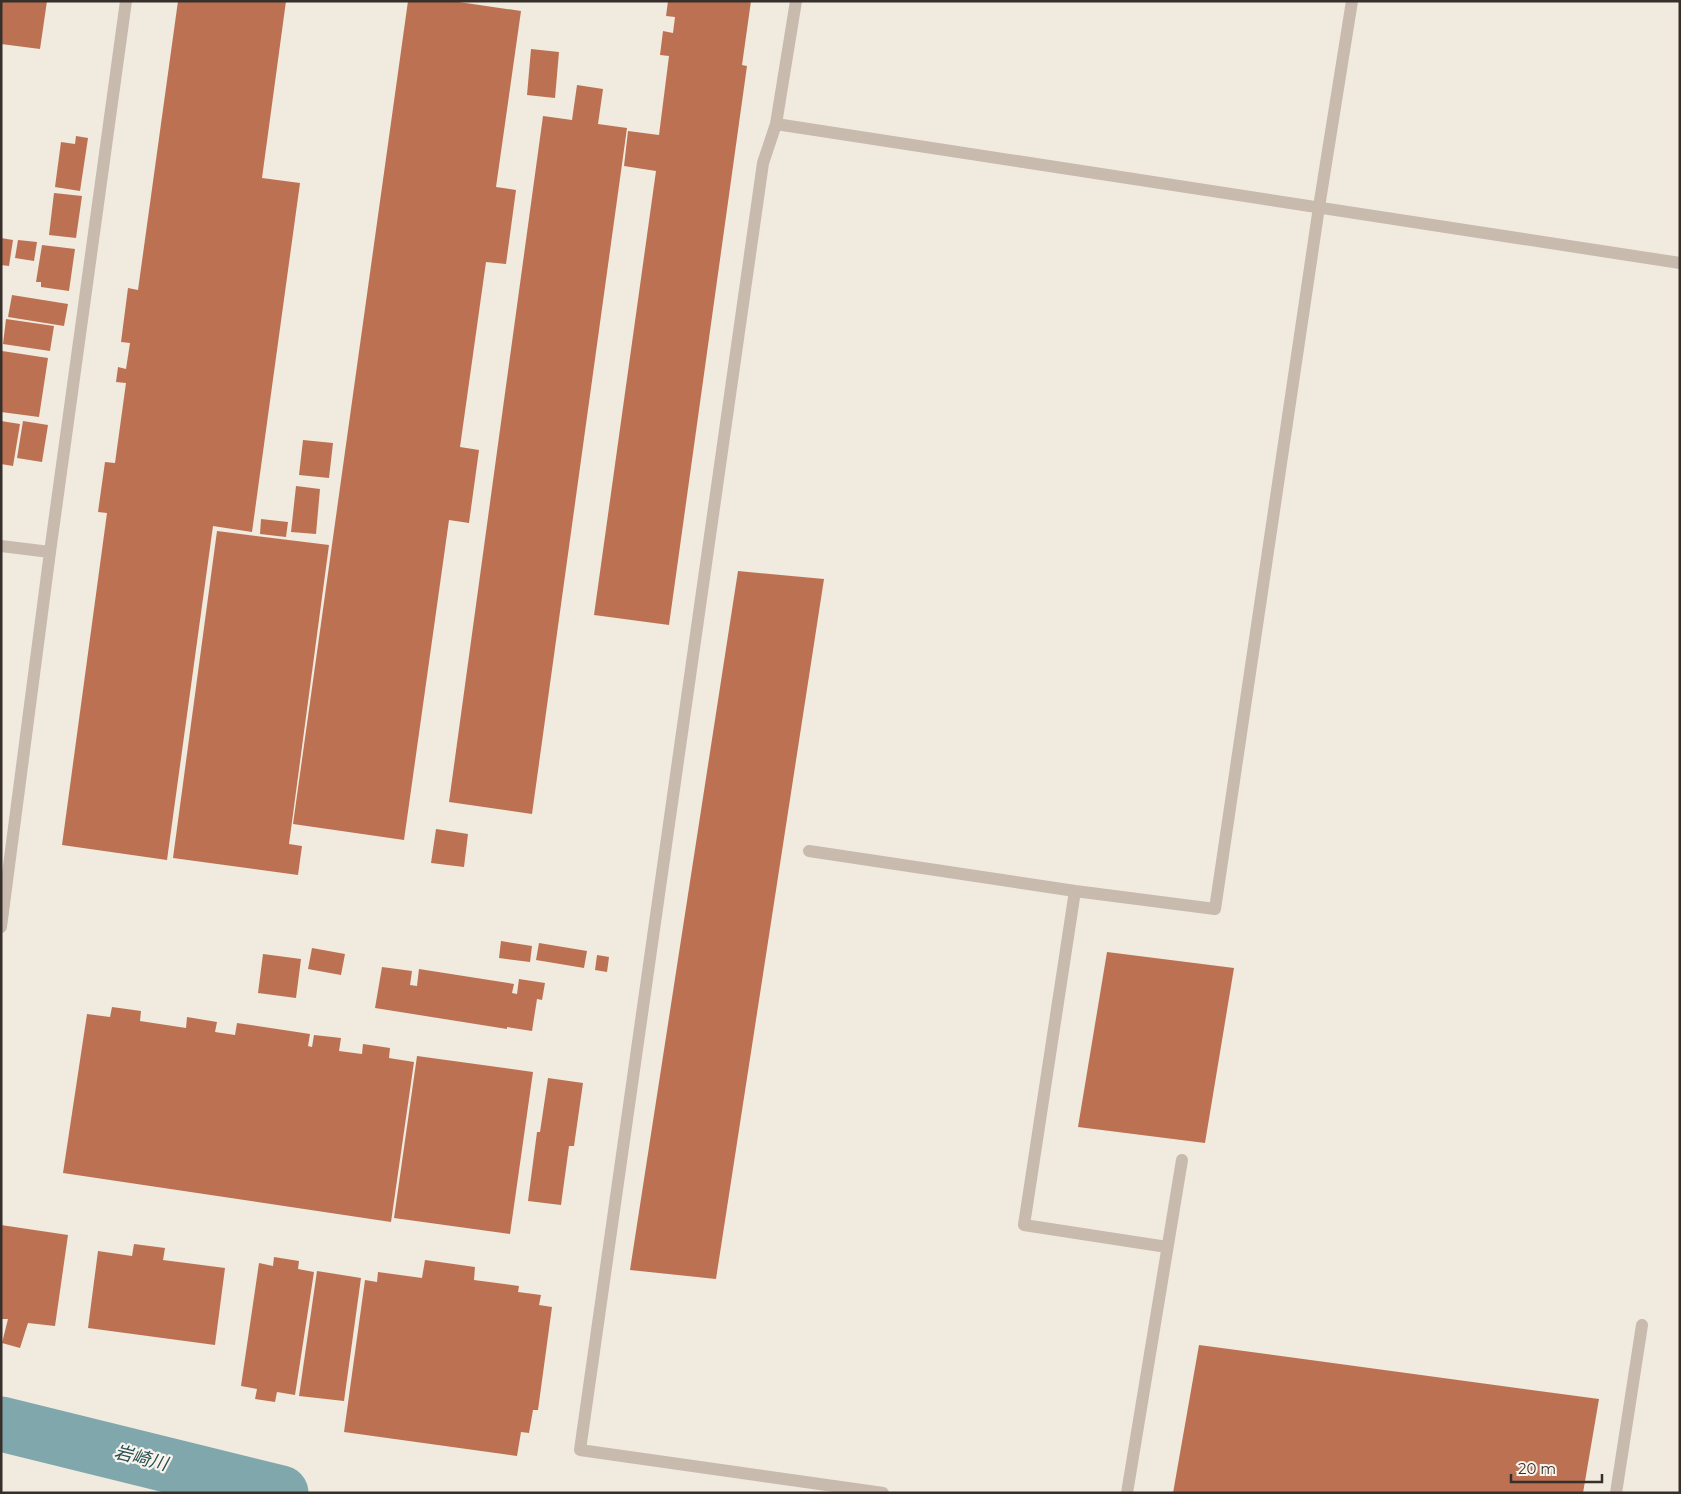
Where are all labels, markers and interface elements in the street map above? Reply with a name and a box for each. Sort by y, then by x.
water label: 岩崎川 [112,1441,172,1476]
scale bar [1511,1452,1602,1484]
text: 20 m [1518,1459,1556,1478]

